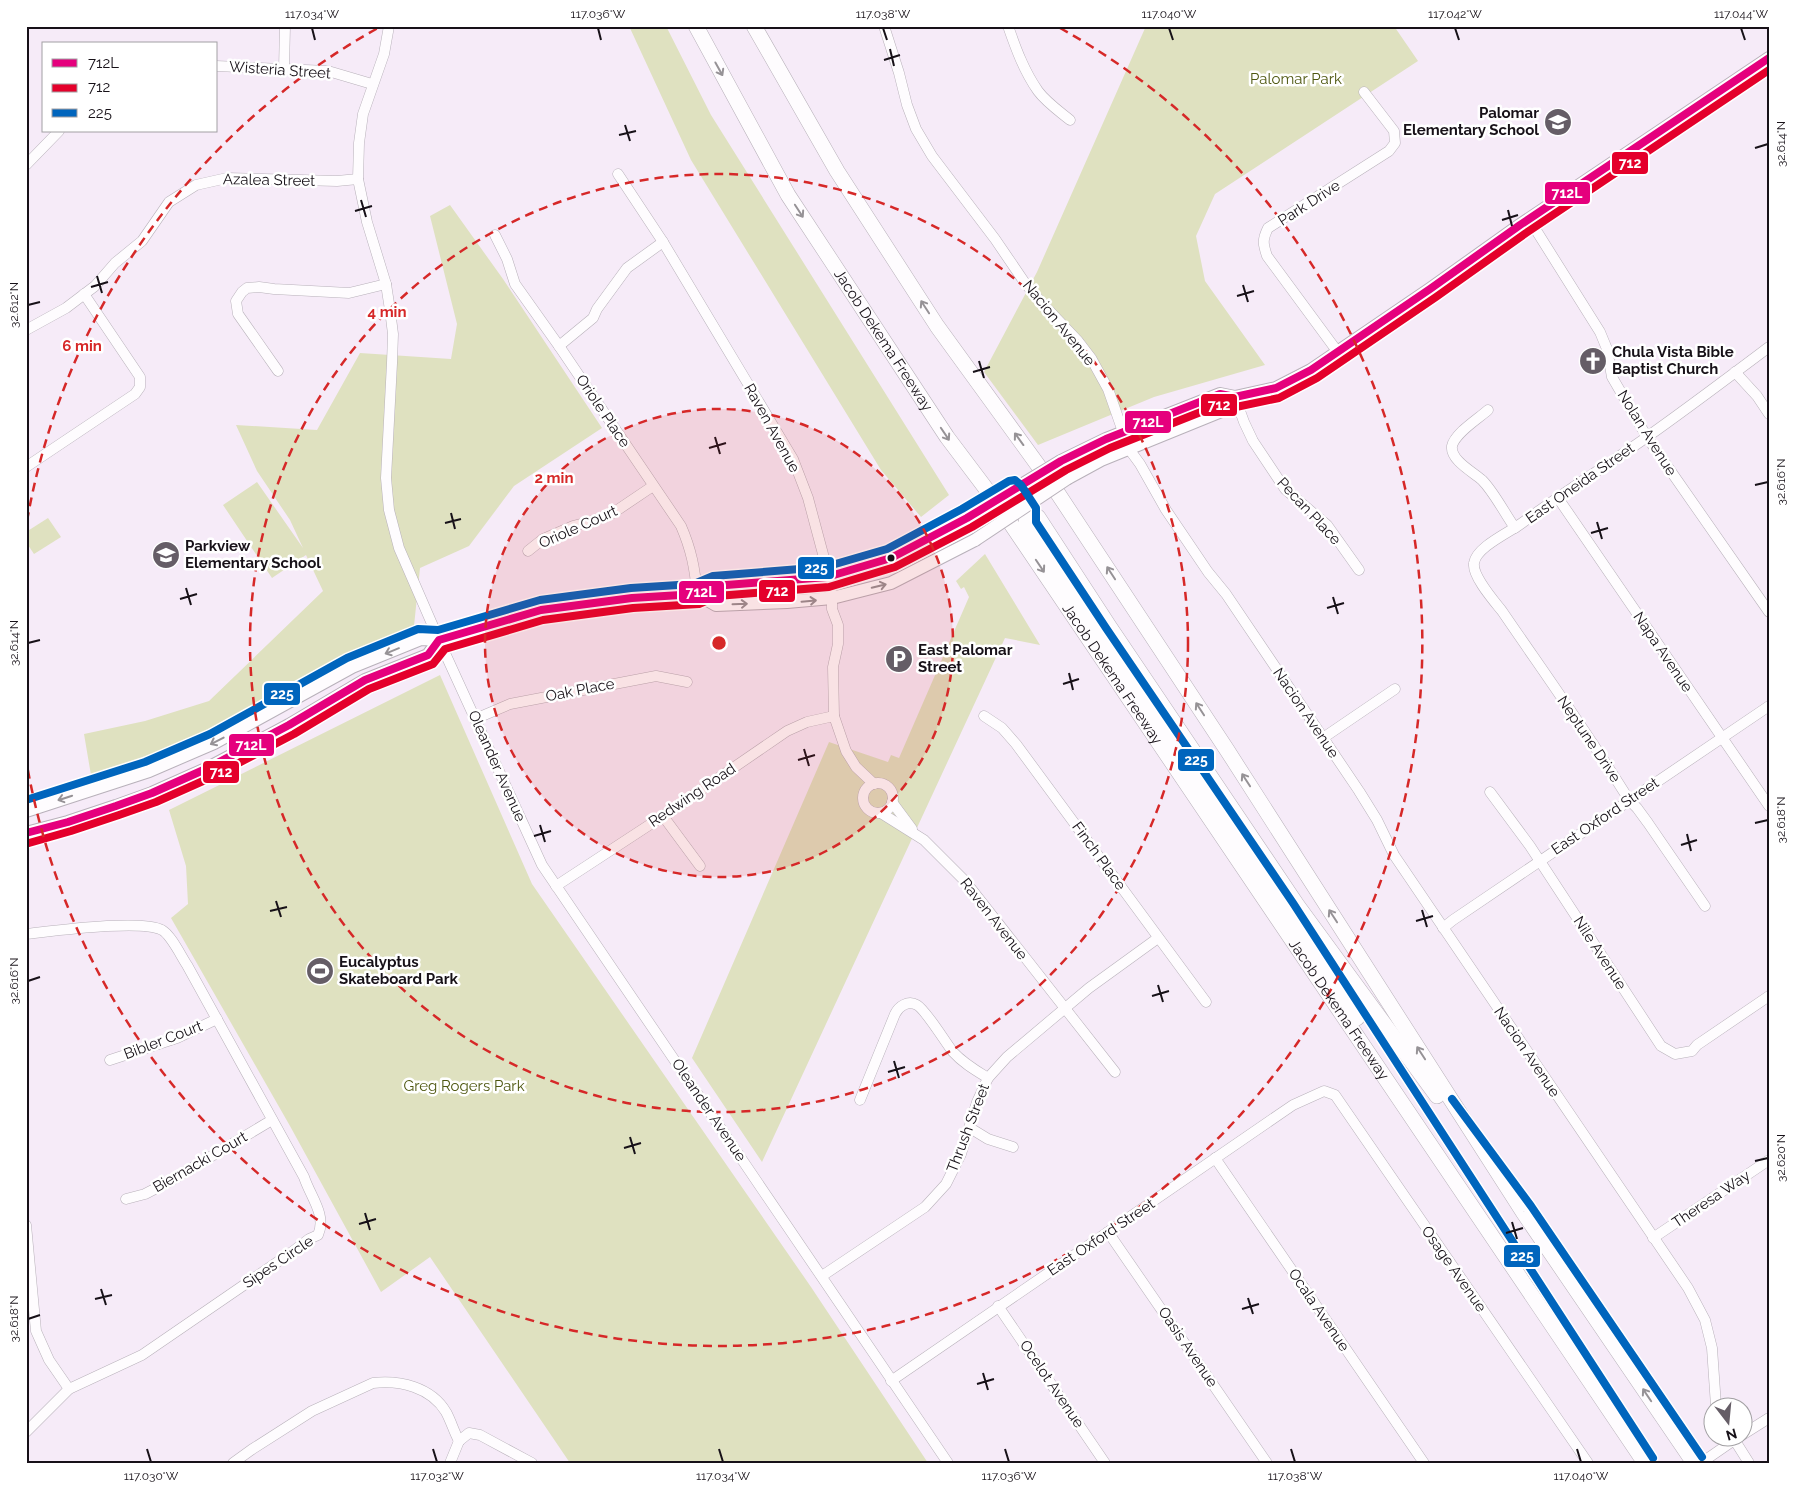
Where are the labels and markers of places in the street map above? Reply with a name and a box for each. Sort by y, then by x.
place label: Palomar Elementary School [1403,104,1539,139]
school or university icon: Palomar Elementary School [1543,107,1573,137]
place label: Chula Vista Bible Baptist Church [1612,343,1734,378]
church icon: Chula Vista Bible Baptist Church [1578,346,1608,376]
place label: Parkview Elementary School [185,537,321,572]
school or university icon: Parkview Elementary School [151,540,181,570]
unlabelled marker [886,553,896,563]
centre of rings [710,634,728,652]
place label: East Palomar Street [918,641,1013,676]
parking icon: East Palomar Street [884,644,914,674]
place label: Eucalyptus Skateboard Park [339,953,459,988]
sports icon: Eucalyptus Skateboard Park [305,956,335,986]

